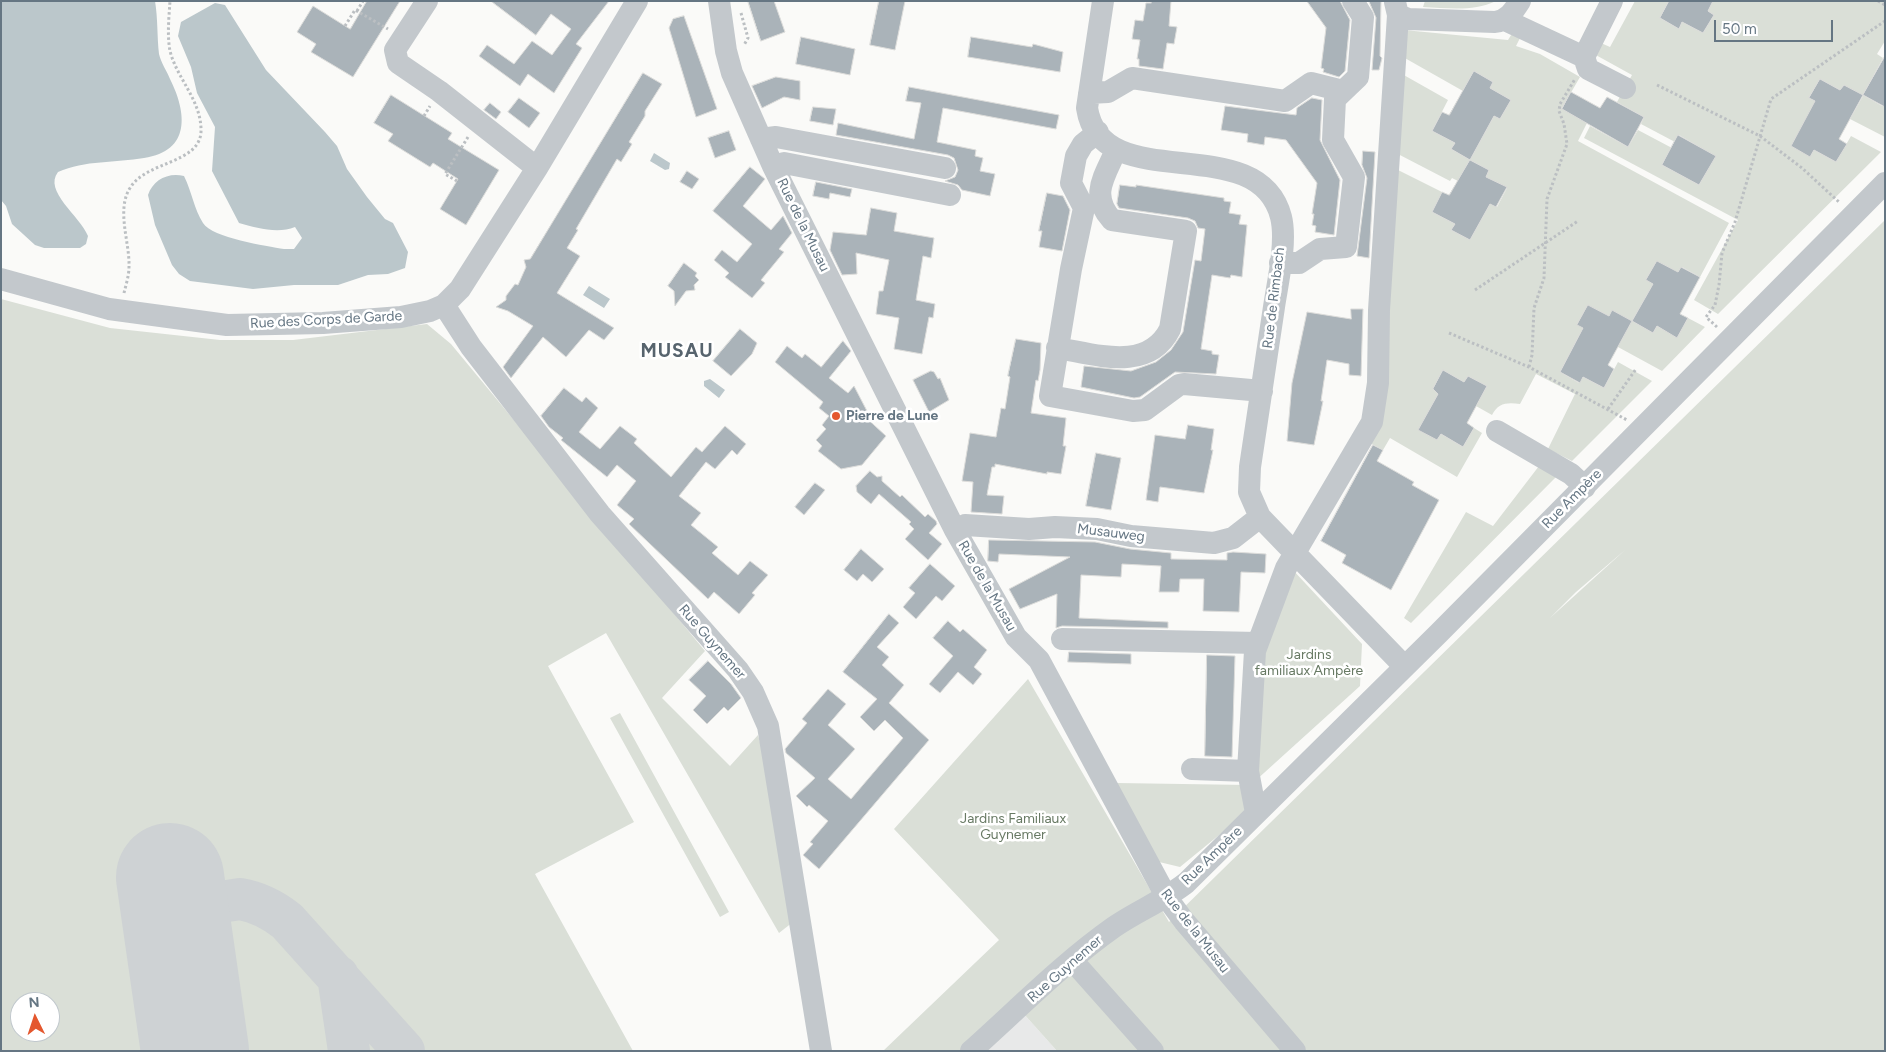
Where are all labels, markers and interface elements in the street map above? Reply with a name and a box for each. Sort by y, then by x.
scale bar [1716,10,1835,42]
text: 50 m [1722,20,1757,38]
street label: Rue de la Musau [773,176,833,274]
street label: Rue de Rimbach [1259,247,1289,349]
street label: Rue des Corps de Garde [249,308,403,332]
district label: MUSAU [640,340,714,362]
place label: Pierre de Lune [846,408,938,424]
marker: Pierre de Lune [830,410,842,422]
street label: Rue Ampère [1539,466,1605,532]
street label: Musauweg [1076,521,1146,545]
street label: Rue de la Musau [954,538,1020,634]
street label: Rue Guynemer [675,601,749,683]
park label: Jardins familiaux Ampère [1255,647,1363,680]
park label: Jardins Familiaux Guynemer [960,811,1066,844]
street label: Rue Ampère [1178,823,1246,889]
street label: Rue de la Musau [1157,886,1233,976]
street label: Rue Guynemer [1024,932,1106,1006]
north arrow [10,992,60,1042]
text: N [28,994,40,1011]

